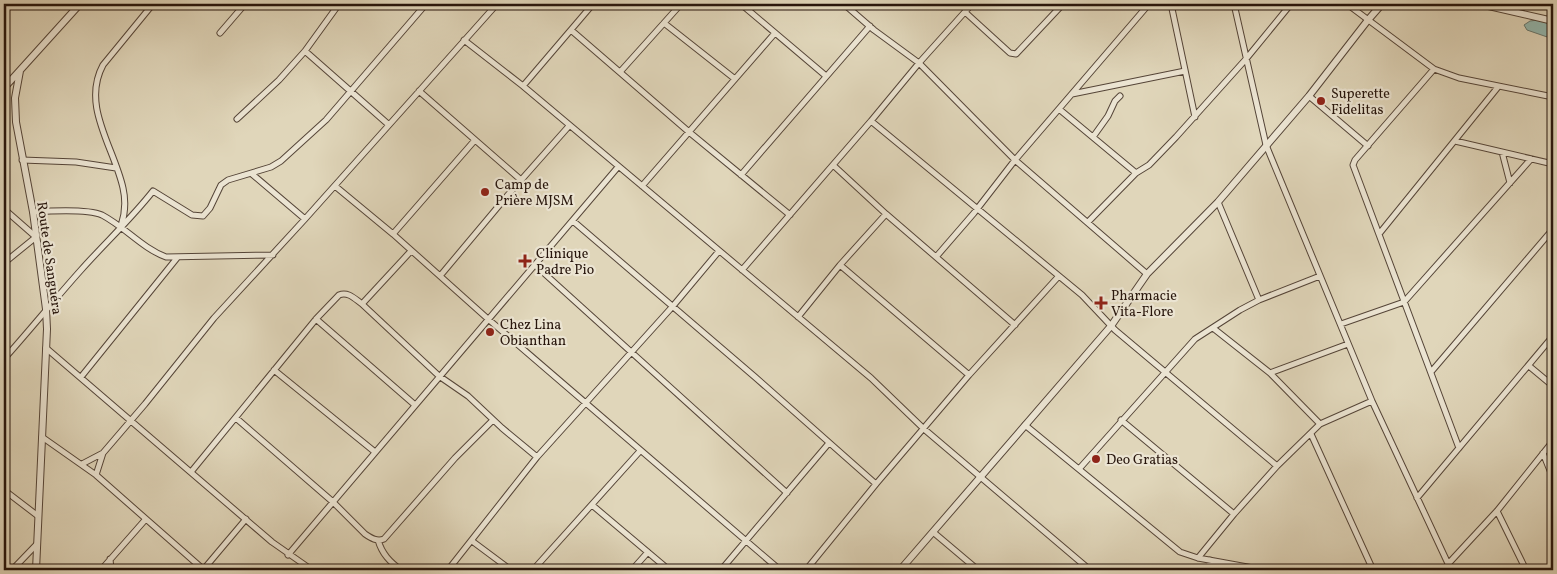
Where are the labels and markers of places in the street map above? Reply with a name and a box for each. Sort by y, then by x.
place label: Superette Fidelitas [1331,85,1390,120]
marker: Superette Fidelitas [1315,95,1327,107]
place label: Camp de Prière MJSM [495,176,574,211]
marker: Camp de Prière MJSM [479,186,491,198]
place label: Clinique Padre Pio [536,245,594,280]
marker: Clinique Padre Pio [518,254,532,268]
place label: Pharmacie Vita-Flore [1111,287,1177,322]
marker: Pharmacie Vita-Flore [1095,297,1107,309]
place label: Chez Lina Obianthan [500,316,566,351]
marker: Chez Lina Obianthan [484,326,496,338]
place label: Deo Gratias [1106,451,1178,470]
marker: Deo Gratias [1090,453,1102,465]

